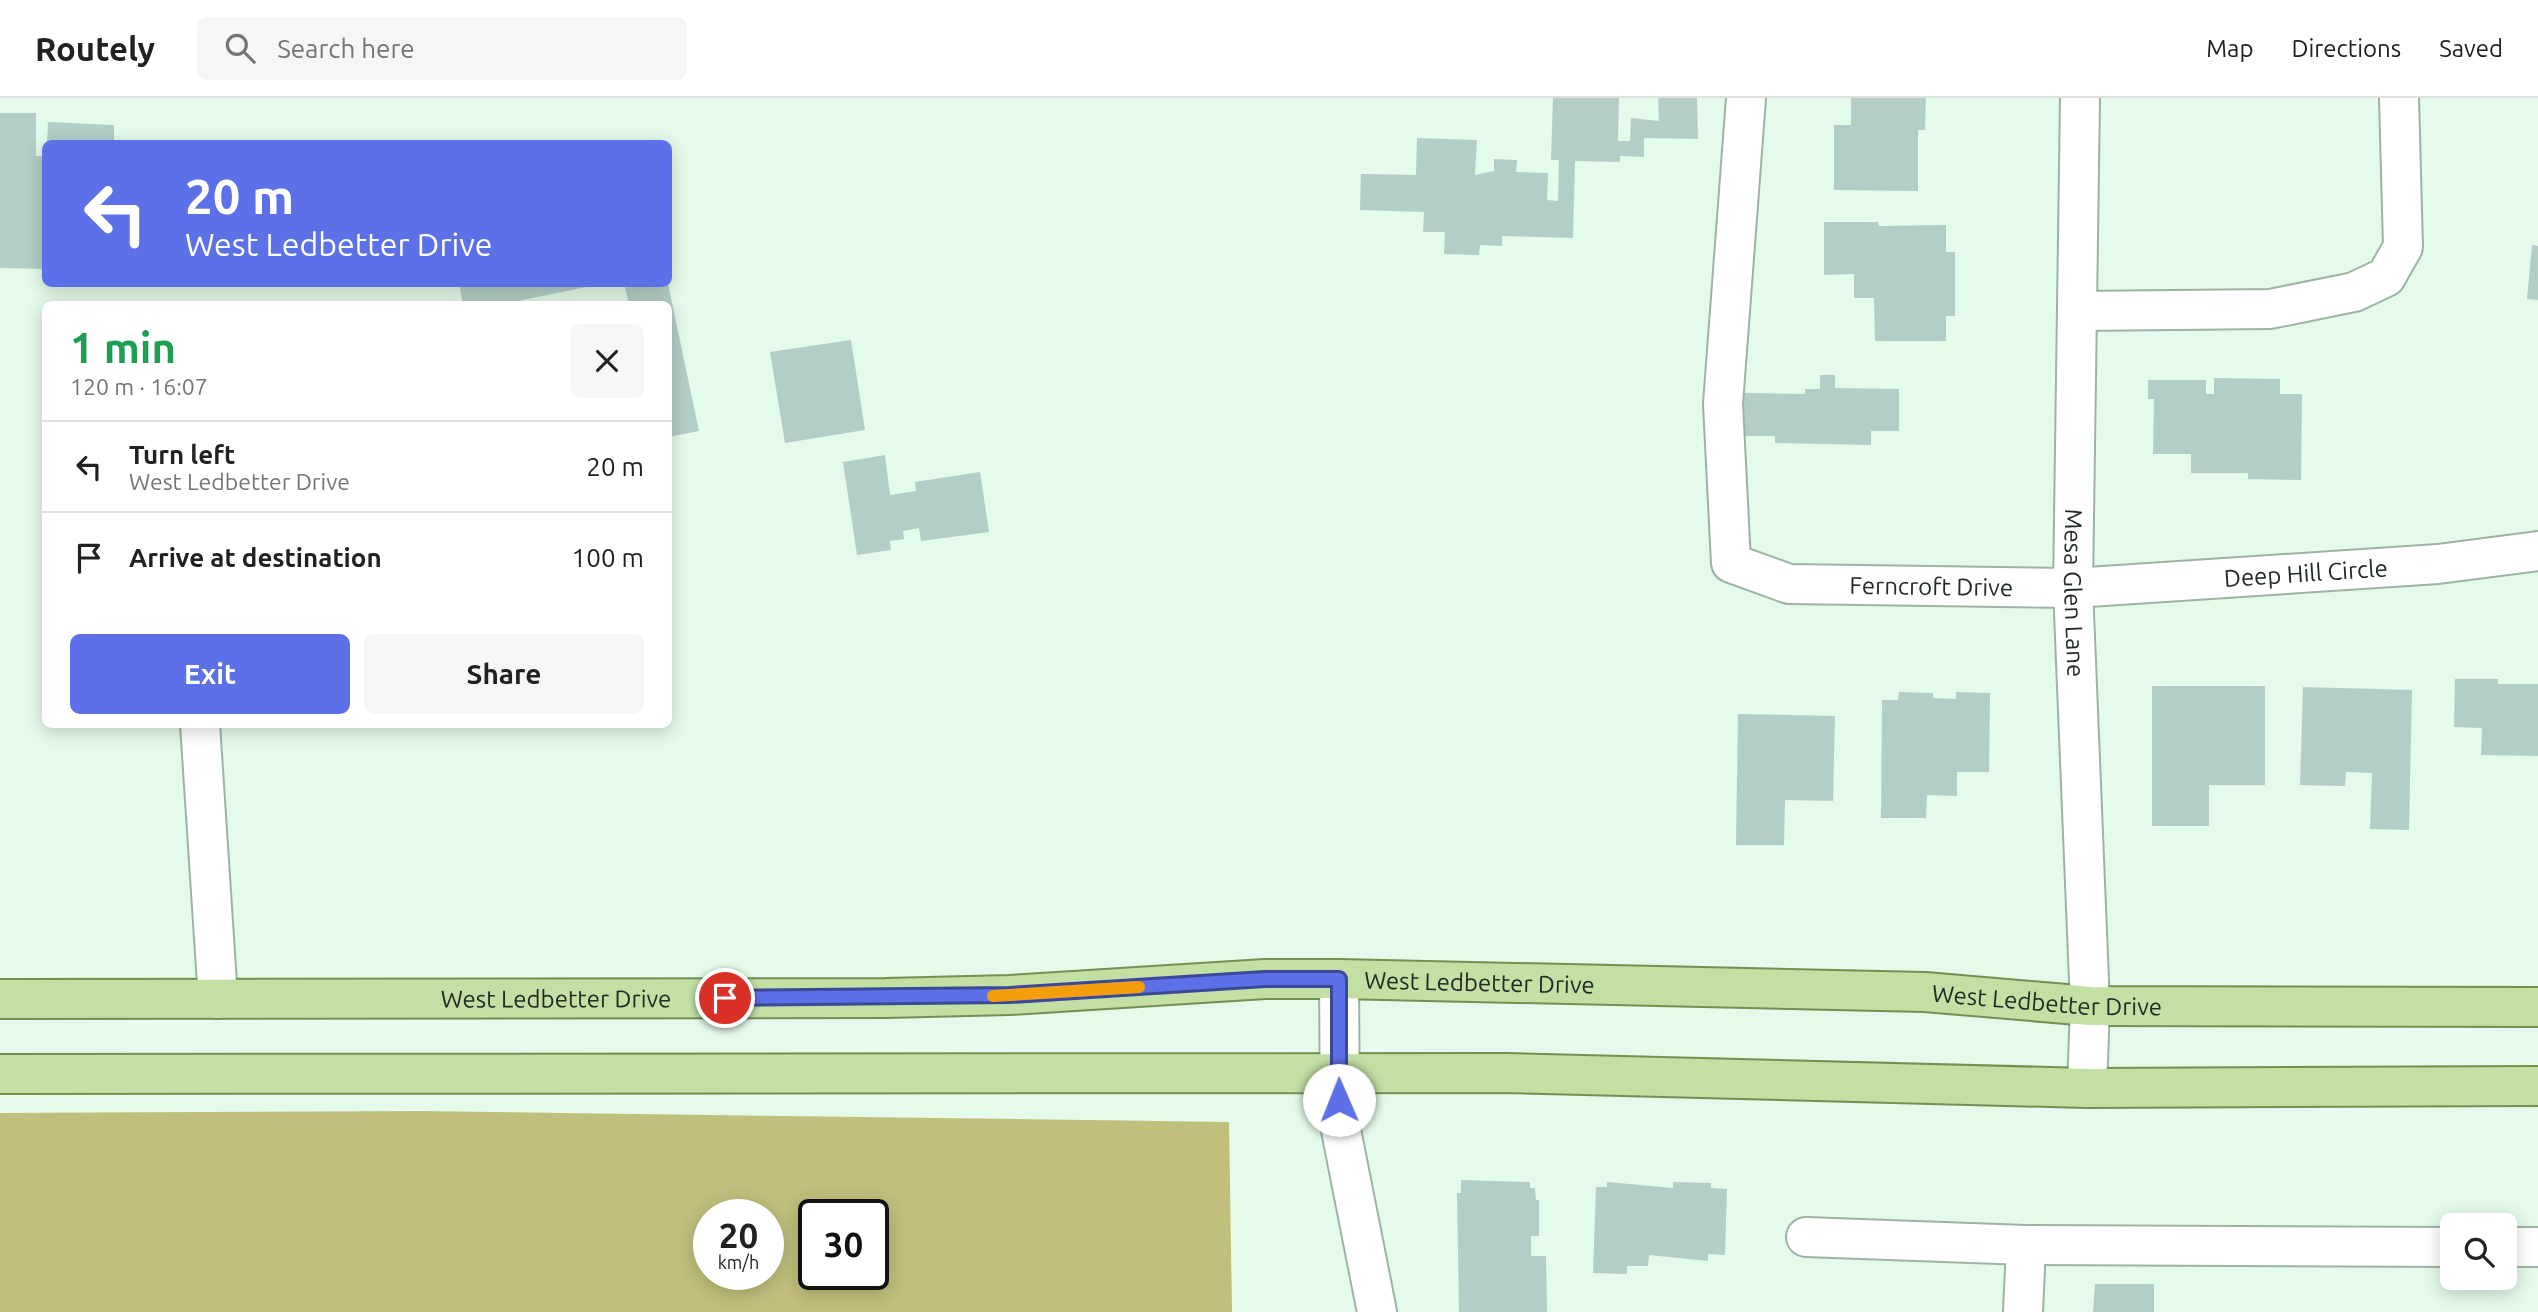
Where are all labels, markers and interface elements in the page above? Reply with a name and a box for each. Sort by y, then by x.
search box [197,17,687,80]
icon: search [221,29,259,67]
text: Routely [35,30,155,67]
text: Search here [277,34,415,63]
text: Map [2206,35,2253,62]
text: Directions [2291,35,2401,62]
text: Saved [2439,35,2503,62]
icon: left [70,168,161,259]
text: 20 m [185,168,294,223]
text: West Ledbetter Drive [185,226,493,262]
text: 1 min [70,324,176,371]
button: close [570,324,644,398]
text: 120 m · 16:07 [70,374,208,399]
text: Turn left [129,440,235,469]
icon: left [70,448,108,486]
text: 20 m [586,452,644,481]
text: West Ledbetter Drive [129,469,350,494]
street label: Mesa Glen Lane [2059,508,2090,678]
icon: arrive [70,539,108,577]
text: Arrive at destination [129,543,382,572]
text: 100 m [572,543,644,572]
street label: Deep Hill Circle [2223,554,2388,592]
street label: Ferncroft Drive [1849,571,2013,601]
button: Exit [70,634,350,714]
button: Share [364,634,644,714]
street label: West Ledbetter Drive [1364,966,1595,998]
pin [695,968,755,1028]
icon: arrive [706,979,744,1017]
street label: West Ledbetter Drive [1931,979,2162,1020]
street label: West Ledbetter Drive [441,985,671,1012]
position arrow [1302,1063,1376,1137]
speed limit sign: 30 [798,1199,889,1290]
map controls [2440,1213,2517,1290]
button: search [2440,1213,2517,1290]
text: 20 [719,1215,758,1255]
text: km/h [718,1252,759,1272]

